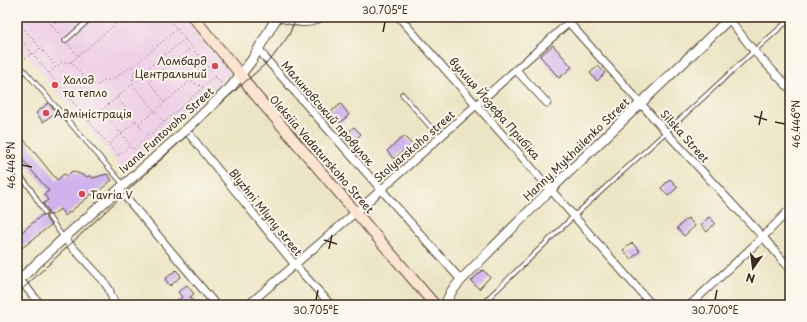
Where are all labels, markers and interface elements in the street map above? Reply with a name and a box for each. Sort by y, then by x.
text: 30.705°E [362,2,408,17]
place label: Ломбард Центральний [135,52,207,82]
street label: вулиця Йозефа Прибіка [446,53,545,163]
street label: Малиновський провулок [278,57,379,170]
marker: Ломбард Центральний [210,61,220,71]
place label: Холод та тепло [63,71,107,101]
marker: Холод та тепло [50,80,60,90]
street label: Ivana Funtovoho Street [115,82,218,177]
street label: Oleksiia Vadaturskoho Street [266,91,379,217]
street label: Hanny Mykhailenko Street [519,93,633,204]
text: 46.446°N [788,100,803,148]
place label: Адміністрація [54,105,132,122]
street label: Stolyarskoho street [370,106,459,186]
street label: Silska Street [657,106,713,166]
marker: Адміністрація [41,108,51,118]
text: 46.448°N [3,141,18,189]
street label: Blyzhni Mlyny street [225,165,307,260]
place label: Tavria V [90,186,134,203]
marker: Tavria V [77,189,87,199]
north arrow [733,248,773,288]
text: N [744,269,757,287]
text: 30.705°E [293,302,339,317]
text: 30.700°E [691,302,739,317]

